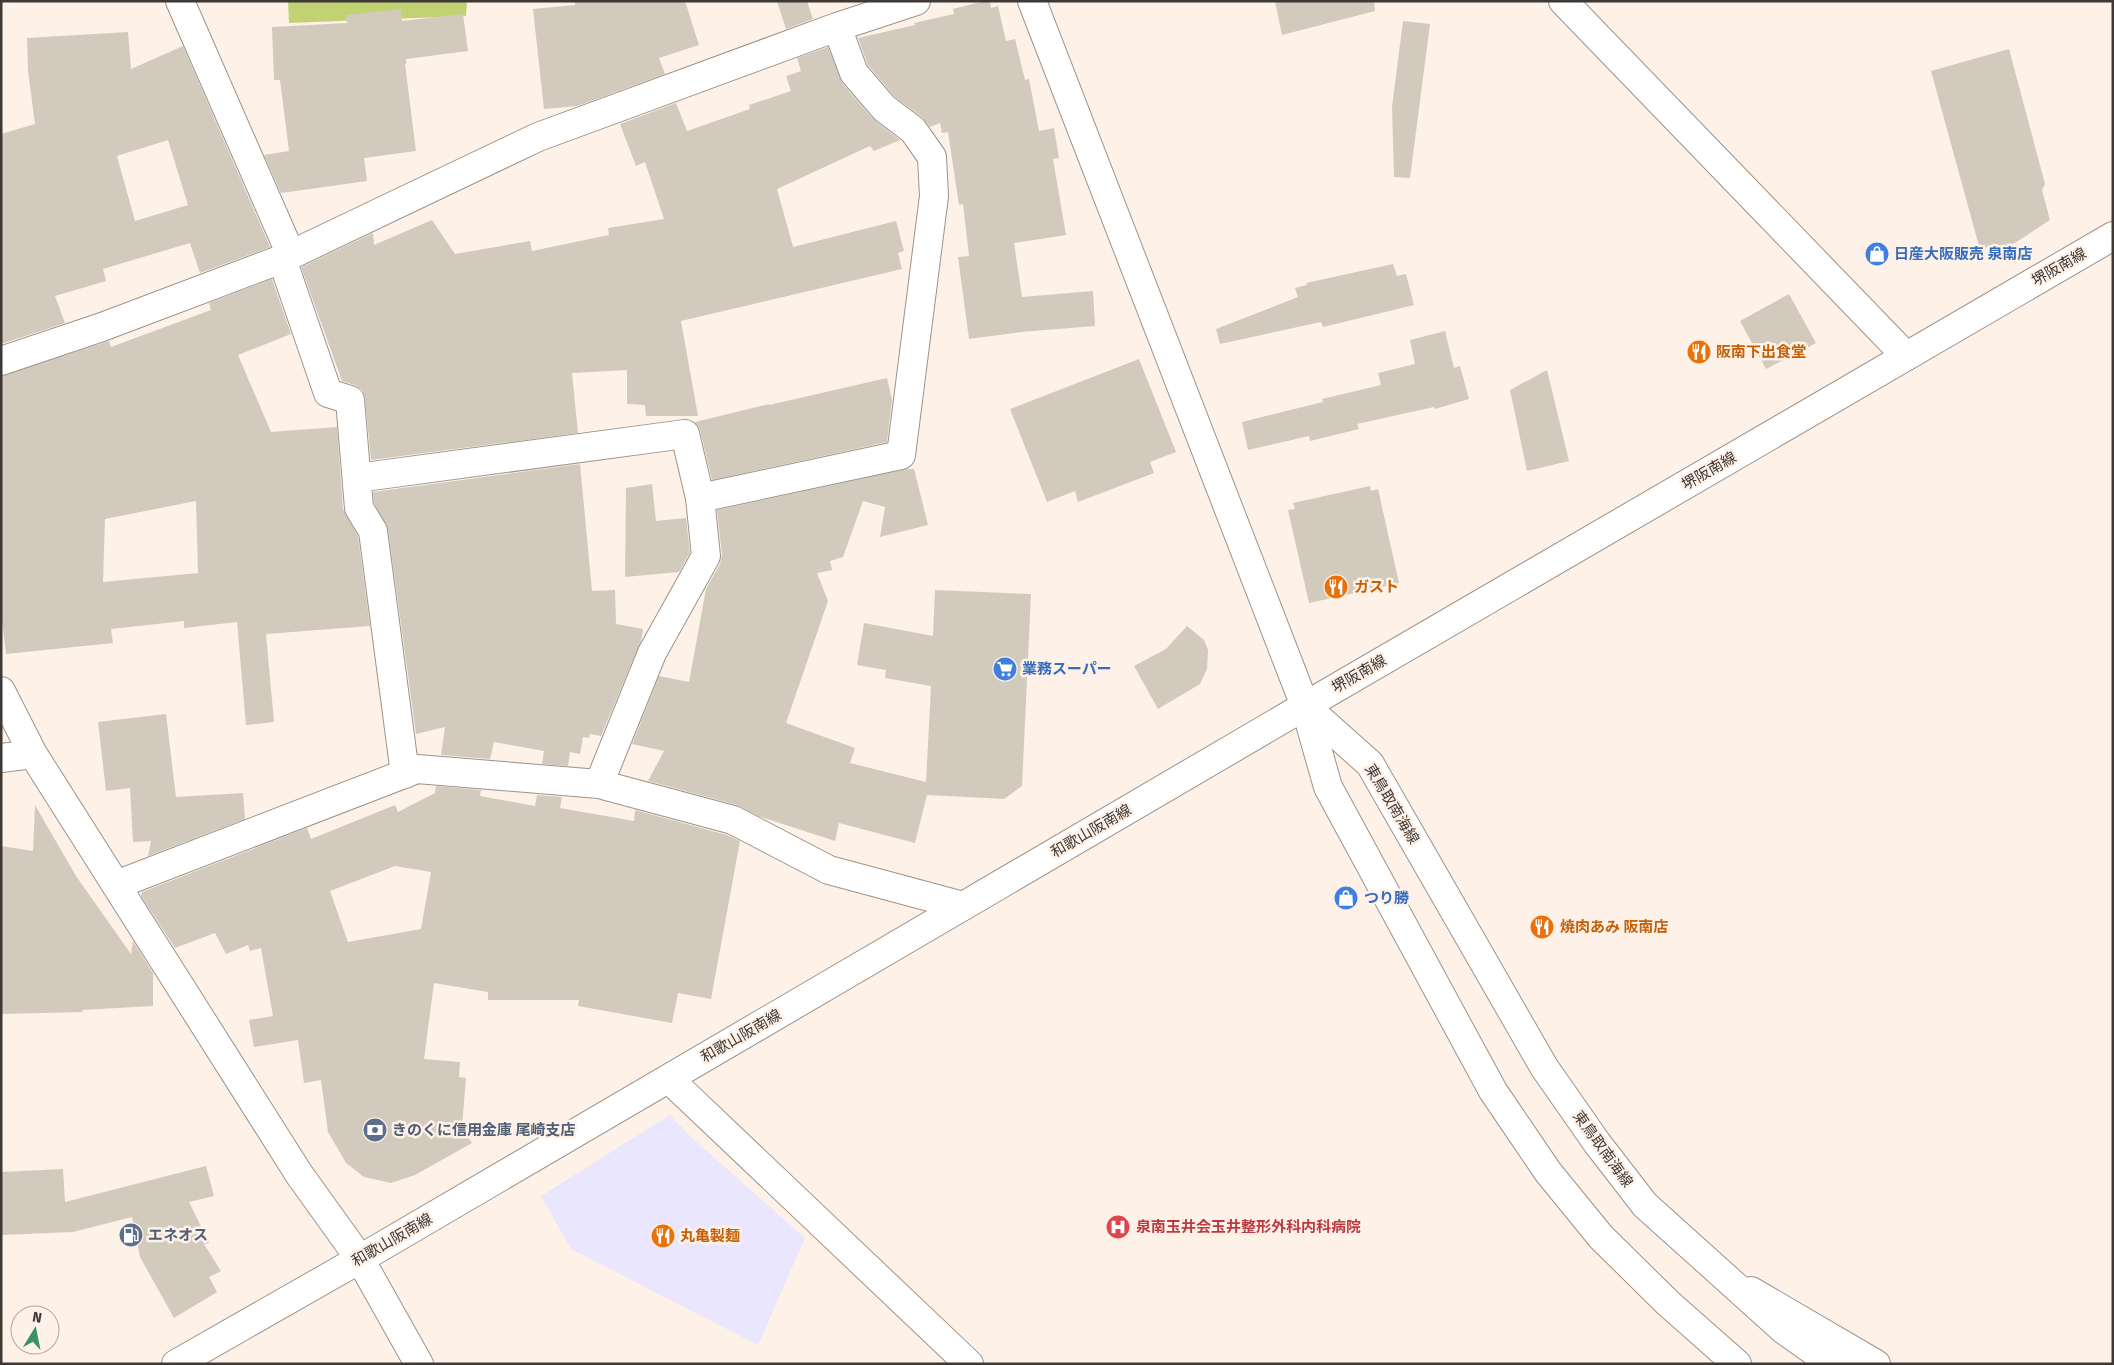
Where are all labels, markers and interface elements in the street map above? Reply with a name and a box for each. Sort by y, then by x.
shop icon: 日産大阪販売 泉南店 [1864,241,1890,267]
street label: 堺阪南線 [2029,244,2089,290]
place label: 日産大阪販売 泉南店 [1894,245,2033,263]
restaurant icon: 阪南下出食堂 [1686,339,1712,365]
place label: 阪南下出食堂 [1716,343,1806,361]
street label: 堺阪南線 [1679,448,1739,494]
restaurant icon: ガスト [1323,574,1349,600]
place label: ガスト [1354,578,1399,596]
street label: 堺阪南線 [1329,651,1389,697]
supermarket icon: 業務スーパー [992,656,1018,682]
place label: 業務スーパー [1022,660,1112,678]
street label: 東鳥取南海線 [1361,761,1423,847]
street label: 和歌山阪南線 [1048,801,1134,861]
shop icon: つり勝 [1333,885,1359,911]
place label: つり勝 [1364,889,1409,907]
restaurant icon: 焼肉あみ 阪南店 [1529,914,1555,940]
place label: 焼肉あみ 阪南店 [1560,918,1669,936]
street label: 和歌山阪南線 [698,1006,784,1066]
street label: 東鳥取南海線 [1569,1107,1637,1191]
bank icon: きのくに信用金庫 尾崎支店 [362,1117,388,1143]
place label: きのくに信用金庫 尾崎支店 [392,1121,576,1139]
street label: 和歌山阪南線 [349,1210,435,1270]
hospital icon: 泉南玉井会玉井整形外科内科病院 [1105,1214,1131,1240]
place label: 泉南玉井会玉井整形外科内科病院 [1136,1218,1361,1236]
fuel station icon: エネオス [118,1222,144,1248]
restaurant icon: 丸亀製麺 [650,1223,676,1249]
place label: エネオス [148,1226,208,1244]
place label: 丸亀製麺 [680,1227,740,1245]
north arrow [10,1305,60,1355]
text: N [31,1309,43,1327]

